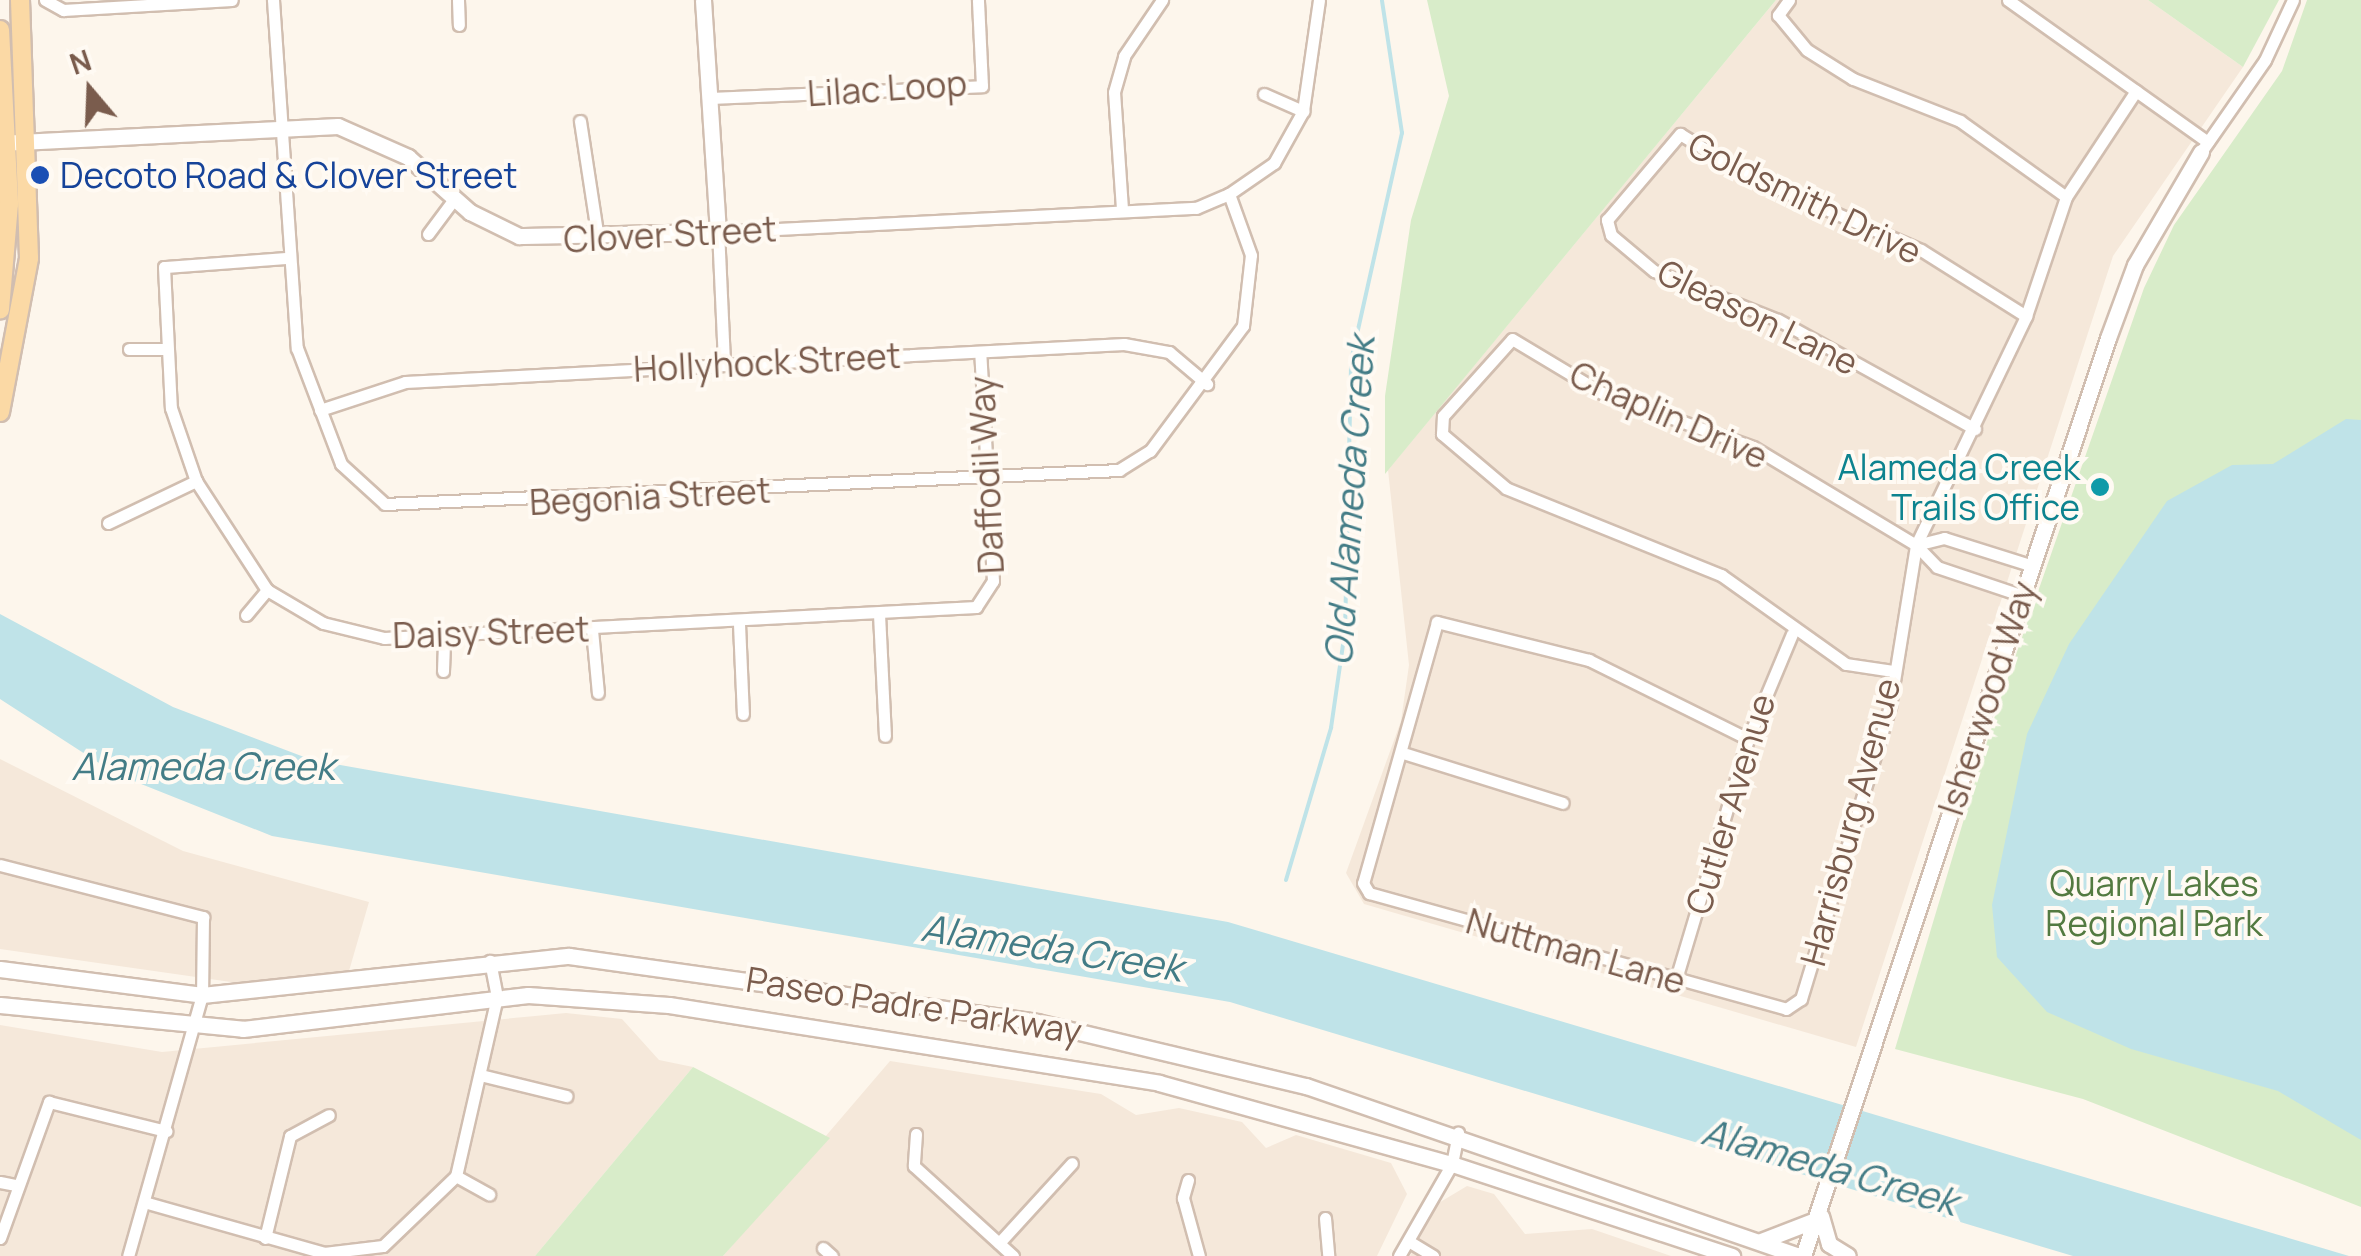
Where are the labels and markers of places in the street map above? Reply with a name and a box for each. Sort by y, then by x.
place label: Decoto Road & Clover Street [60,154,517,196]
marker: Decoto Road & Clover Street [29,164,51,186]
place label: Alameda Creek Trails Office [1837,446,2080,528]
marker: Alameda Creek Trails Office [2089,476,2111,498]

